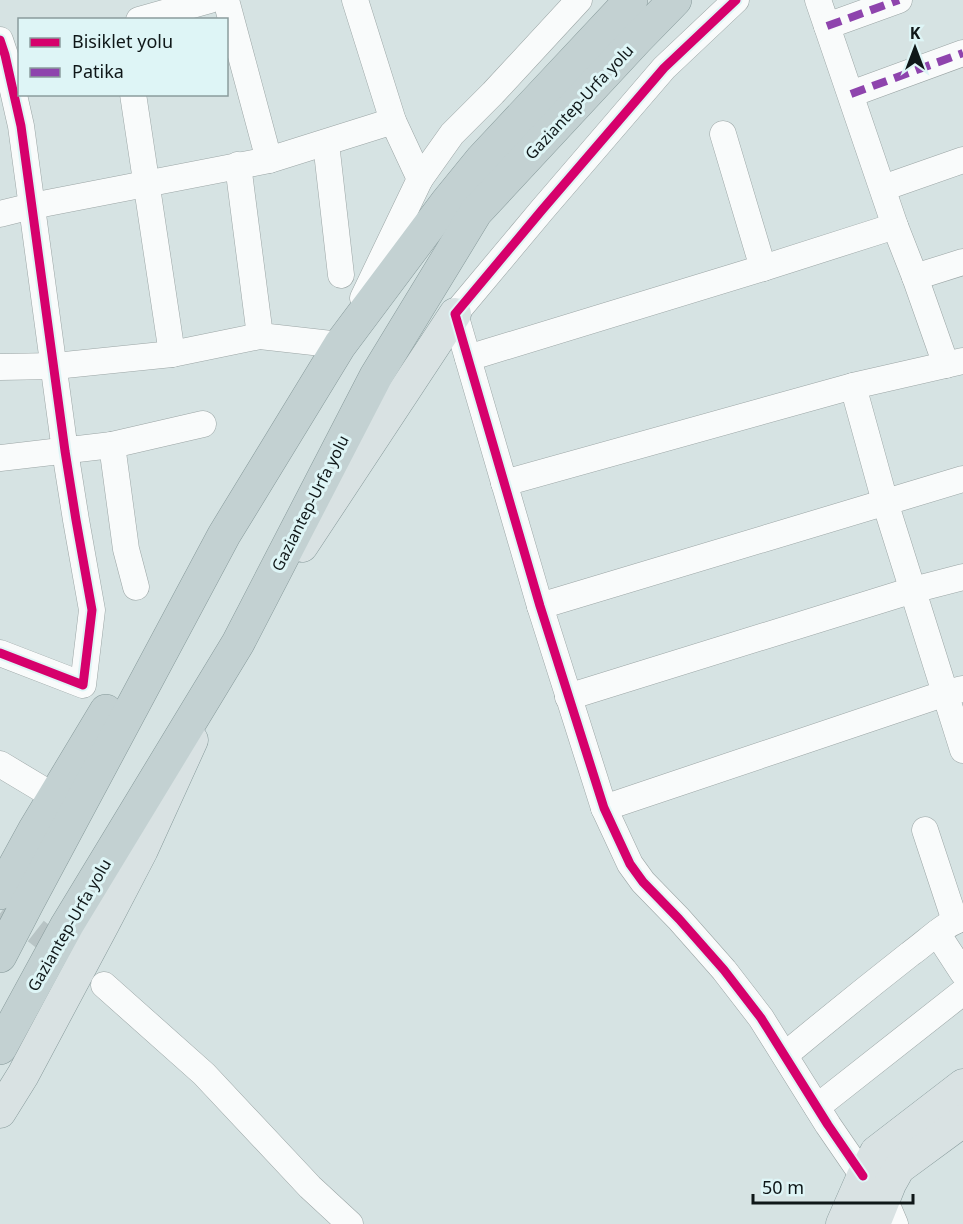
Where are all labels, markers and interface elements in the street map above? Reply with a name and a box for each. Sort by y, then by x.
legend [18,18,228,96]
north arrow [885,18,945,78]
text: K [910,22,921,44]
text: Bisiklet yolu [72,29,173,53]
street label: Gaziantep-Urfa yolu [520,40,638,164]
text: Patika [72,59,124,83]
street label: Gaziantep-Urfa yolu [266,431,354,575]
street label: Gaziantep-Urfa yolu [22,855,116,995]
scale bar [753,1167,914,1205]
text: 50 m [762,1175,804,1199]

